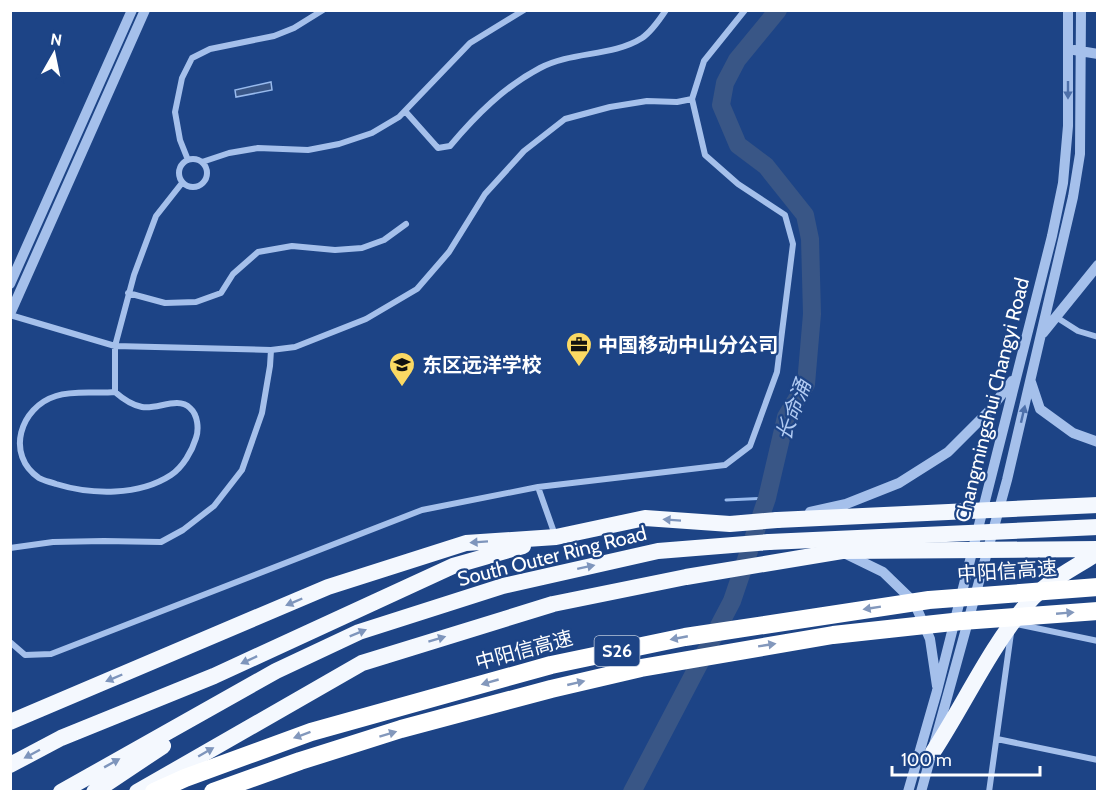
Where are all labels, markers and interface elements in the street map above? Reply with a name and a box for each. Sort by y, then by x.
north arrow [24,24,84,84]
text: N [49,29,63,50]
one-way arrow [1063,80,1073,99]
street label: Changmingshui Changyi Road [950,275,1034,525]
office icon: 中国移动中山分公司 [564,330,594,368]
place label: 中国移动中山分公司 [598,333,778,357]
school or university icon: 东区远洋学校 [387,350,417,388]
place label: 东区远洋学校 [422,353,542,377]
water label: 长命涌 [770,374,816,444]
one-way arrow [1018,405,1028,424]
one-way arrow [662,515,681,525]
street label: South Outer Ring Road [455,521,649,591]
one-way arrow [469,537,488,546]
street label: 中阳信高速 [956,556,1058,586]
one-way arrow [577,562,595,572]
one-way arrow [285,598,303,607]
one-way arrow [863,604,882,613]
one-way arrow [1056,608,1075,617]
street label: 中阳信高速 [473,625,575,675]
one-way arrow [350,628,368,638]
one-way arrow [428,634,446,643]
one-way arrow [670,634,689,643]
road number: S26 [594,636,640,666]
one-way arrow [758,641,777,650]
one-way arrow [240,655,258,665]
one-way arrow [105,673,123,683]
one-way arrow [481,678,499,687]
one-way arrow [567,678,585,688]
one-way arrow [379,729,397,738]
one-way arrow [293,731,311,741]
scale bar [892,739,1040,777]
one-way arrow [198,747,215,757]
one-way arrow [23,749,40,759]
text: 100 m [901,749,952,771]
one-way arrow [104,758,121,768]

